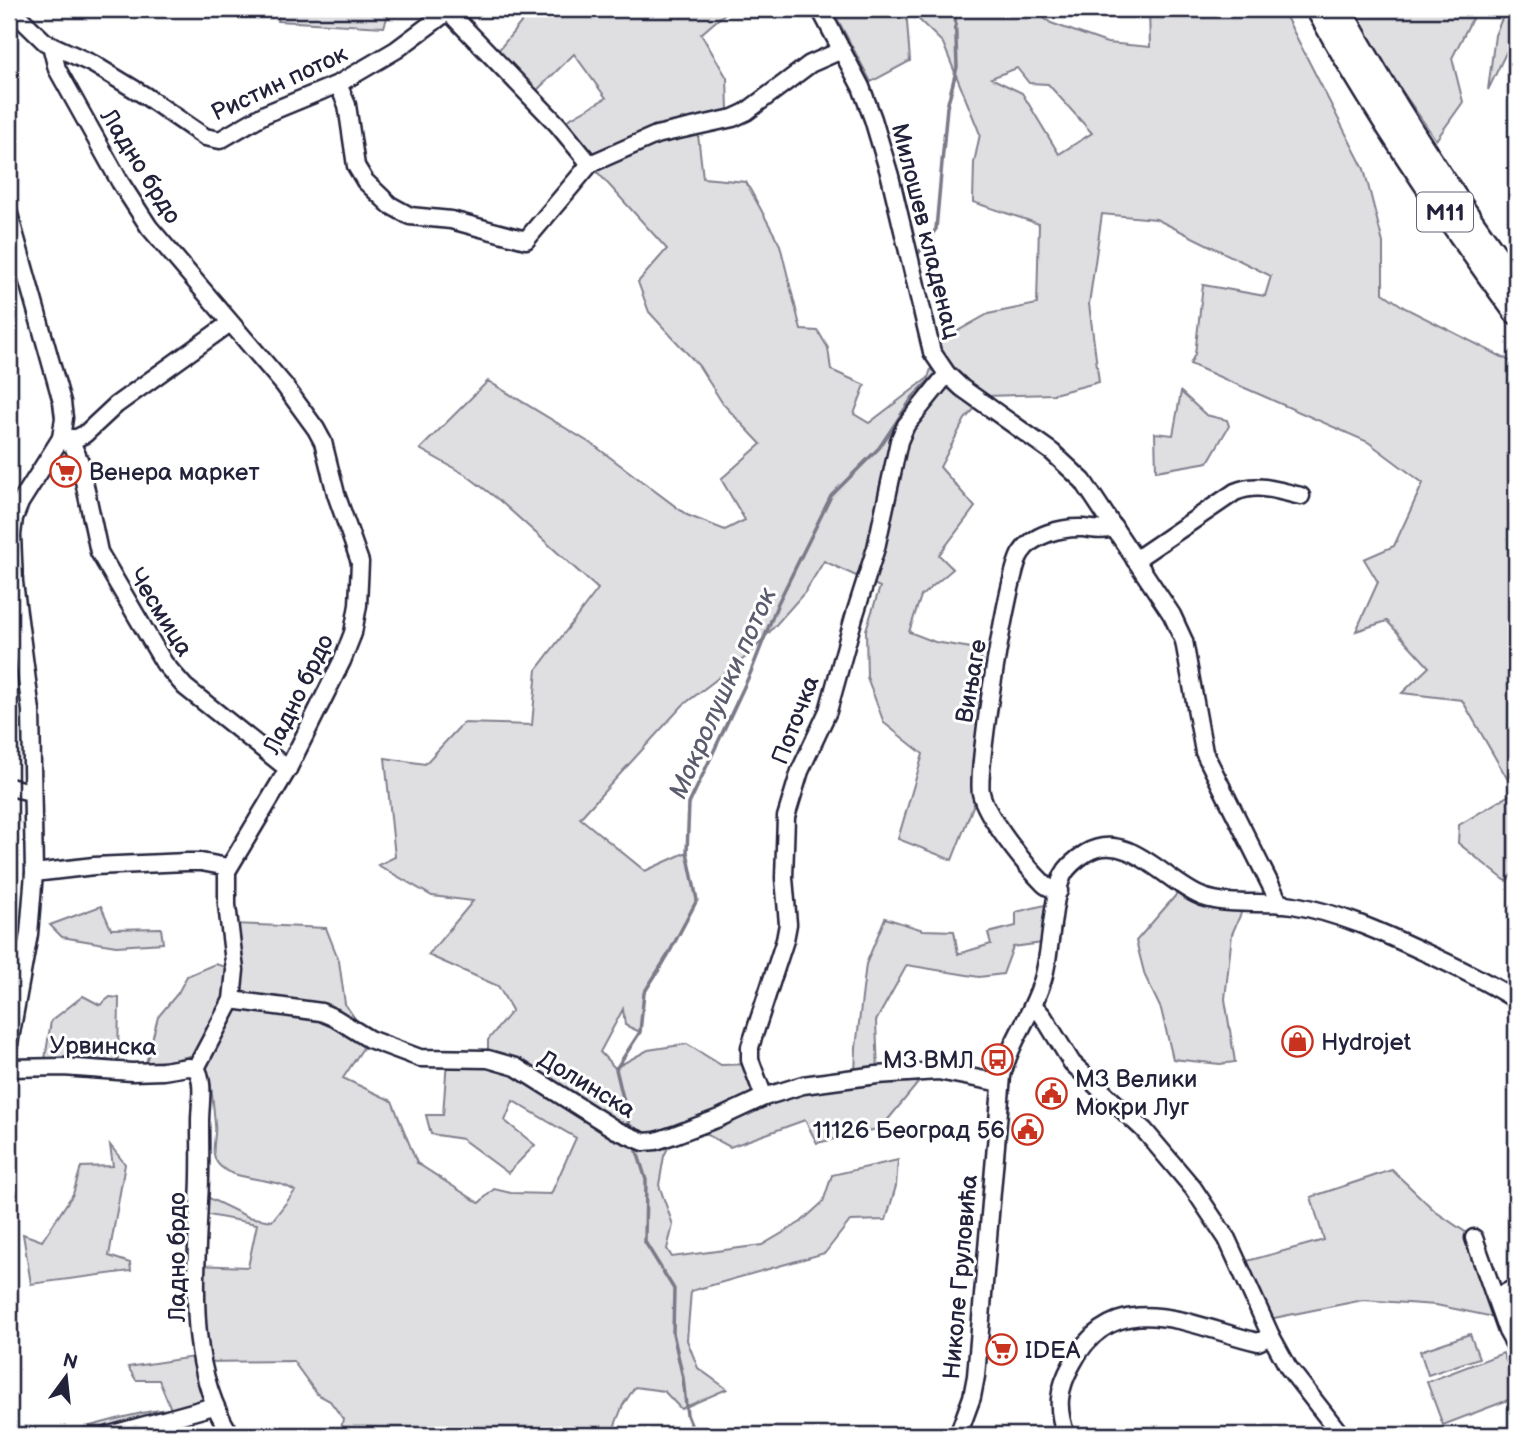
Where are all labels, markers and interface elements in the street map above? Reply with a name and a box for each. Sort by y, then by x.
street label: Ристин поток [207,39,352,128]
street label: Ладно брдо [93,103,187,229]
street label: Милошев кладенац [885,120,966,342]
road number: M11 [1417,192,1473,232]
supermarket icon: Венера маркет [49,455,83,489]
place label: Венера маркет [89,458,260,487]
street label: Чесмица [122,563,199,662]
water label: Мокролушки поток [663,583,784,804]
street label: Ладно брдо [257,630,340,760]
street label: Вињаге [950,637,993,725]
street label: Поточка [765,672,826,768]
shop icon: Hydrojet [1281,1025,1315,1059]
place label: Hydrojet [1321,1028,1412,1057]
street label: Урвинска [49,1031,157,1062]
bus stop icon: МЗ ВМЛ [980,1043,1014,1077]
street label: Долинска [533,1044,641,1125]
place label: МЗ ВМЛ [883,1046,974,1075]
place label: МЗ Велики Мокри Луг [1075,1065,1197,1122]
public building icon: МЗ Велики Мокри Луг [1035,1076,1069,1110]
public building icon: 11126 Београд 56 [1011,1113,1045,1147]
place label: 11126 Београд 56 [813,1116,1005,1145]
street label: Николе Груловића [937,1173,984,1381]
street label: Ладно брдо [163,1192,192,1323]
supermarket icon: IDEA [985,1333,1019,1367]
place label: IDEA [1025,1336,1081,1365]
north arrow [32,1342,102,1412]
text: N [60,1349,80,1375]

